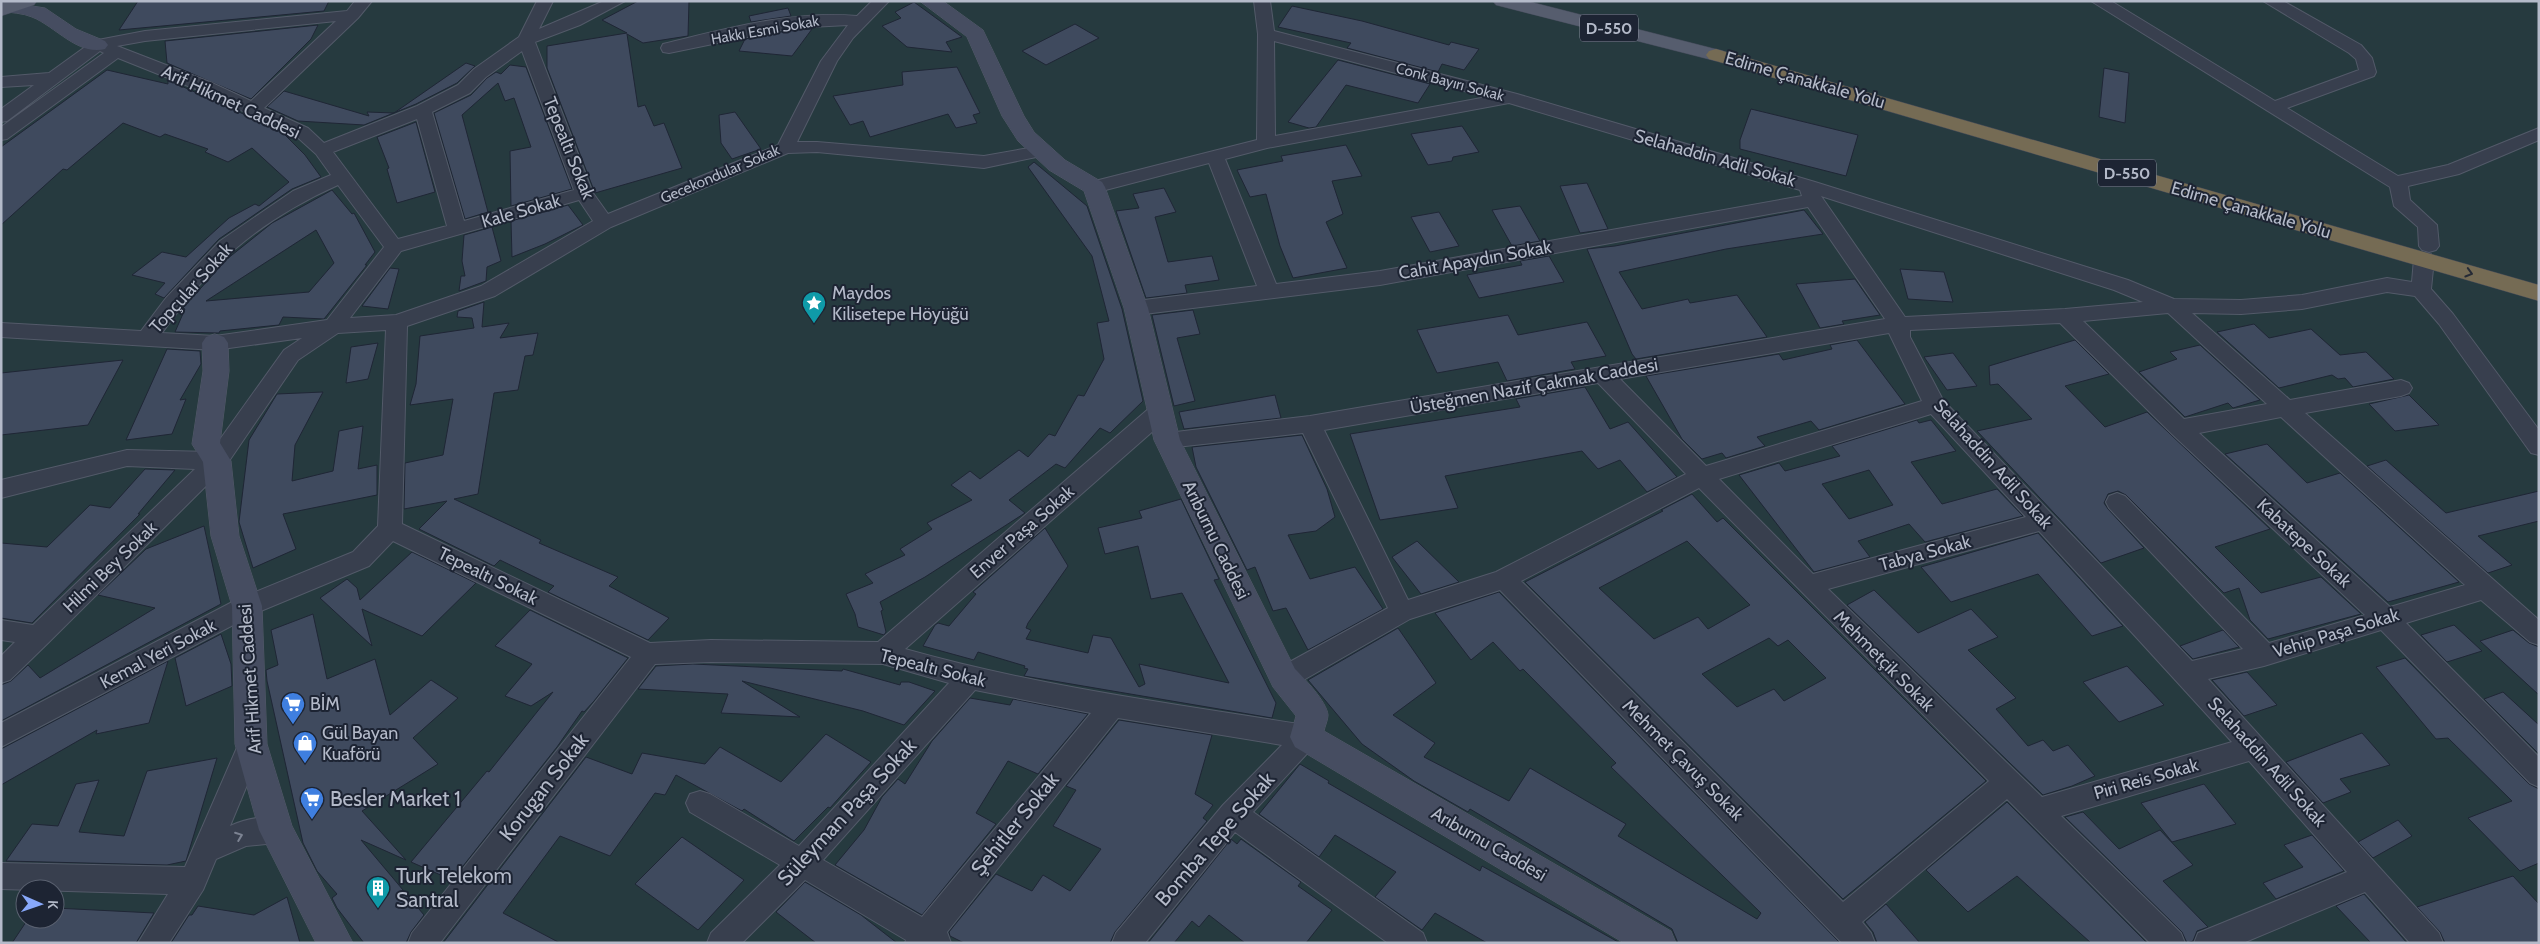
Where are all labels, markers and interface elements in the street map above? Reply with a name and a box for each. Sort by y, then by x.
street label: Hakkı Esmi Sokak [710,12,821,48]
road number: D-550 [1580,14,1638,42]
street label: Edirne Çanakkale Yolu [1723,47,1887,113]
street label: Conk Bayırı Sokak [1394,59,1506,105]
street label: Arif Hikmet Caddesi [158,60,304,144]
street label: Tepealtı Sokak [538,94,600,203]
street label: Selahaddin Adil Sokak [1632,124,1799,192]
street label: Gecekondular Sokak [658,141,783,207]
road number: D-550 [2098,160,2156,187]
street label: Edirne Çanakkale Yolu [2169,177,2333,243]
street label: Kale Sokak [479,189,564,233]
street label: Cahit Apaydın Sokak [1397,236,1554,284]
street label: Topçular Sokak [145,238,238,338]
one-way arrow [2464,267,2472,277]
place label: Maydos Kilisetepe Höyüğü [832,282,969,325]
place icon: Maydos Kilisetepe Höyüğü [801,290,827,324]
street label: Üsteğmen Nazif Çakmak Caddesi [1408,353,1660,419]
street label: Selahaddin Adil Sokak [1929,395,2058,534]
street label: Arıburnu Caddesi [1178,477,1254,603]
street label: Enver Paşa Sokak [965,480,1079,583]
street label: Kabatepe Sokak [2252,494,2356,593]
street label: Hilmi Bey Sokak [58,516,162,617]
street label: Tabya Sokak [1877,530,1974,576]
street label: Tepealtı Sokak [434,542,542,610]
street label: Arif Hikmet Caddesi [234,603,266,755]
street label: Vehip Paşa Sokak [2270,603,2403,663]
street label: Mehmetçik Sokak [1829,606,1940,717]
street label: Kemal Yeri Sokak [96,614,221,694]
street label: Tepealtı Sokak [878,644,989,692]
supermarket icon: BİM [280,691,306,725]
place label: BİM [310,693,340,715]
street label: Selahaddin Adil Sokak [2203,693,2332,832]
street label: Mehmet Çavuş Sokak [1618,695,1749,826]
place label: Gül Bayan Kuaförü [322,722,398,765]
street label: Korugan Sokak [494,727,594,846]
shop icon: Gül Bayan Kuaförü [292,730,318,764]
street label: Süleyman Paşa Sokak [772,732,922,890]
street label: Piri Reis Sokak [2091,753,2202,804]
street label: Bomba Tepe Sokak [1150,766,1280,911]
street label: Şehitler Sokak [965,767,1064,880]
supermarket icon: Besler Market 1 [299,786,325,820]
place label: Besler Market 1 [330,786,461,811]
street label: Arıburnu Caddesi [1427,802,1551,886]
one-way arrow [234,832,243,842]
place label: Turk Telekom Santral [396,863,512,912]
building icon: Turk Telekom Santral [365,875,391,909]
north arrow [15,879,65,929]
text: K [44,900,62,909]

